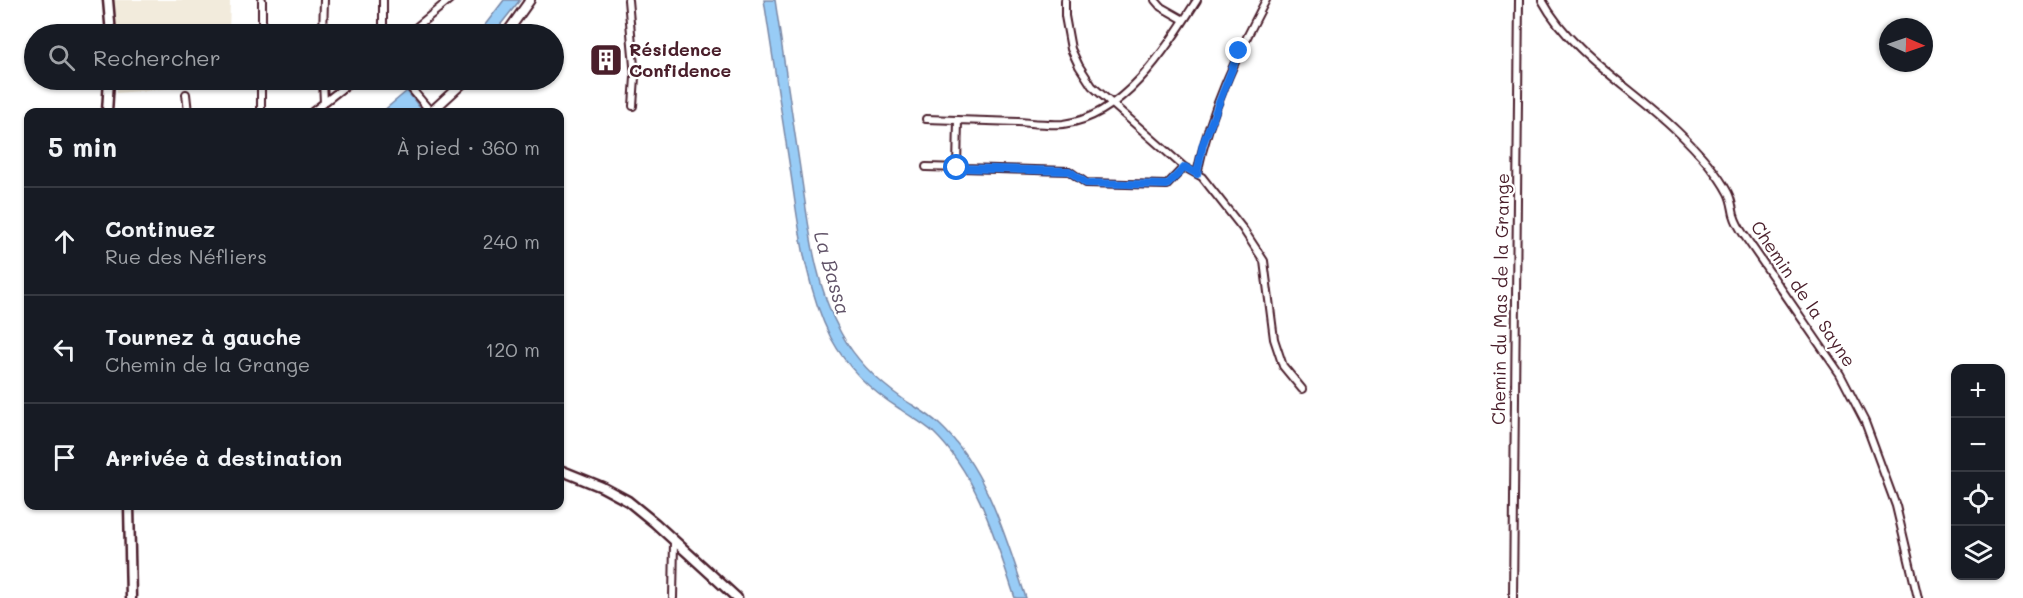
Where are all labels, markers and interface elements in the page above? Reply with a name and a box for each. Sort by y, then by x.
north arrow [1879,18,1933,72]
search box [24,24,564,90]
place label: Résidence Confidence [629,37,732,82]
route end [1225,37,1251,63]
icon: search [45,41,78,74]
building icon: Résidence Confidence [588,42,624,78]
text: Rechercher [93,43,221,72]
text: 5 min [48,130,117,164]
text: À pied · 360 m [396,134,540,160]
route start [943,154,969,180]
street label: Chemin du Mas de la Grange [1486,173,1514,425]
text: Continuez [105,214,215,243]
street label: Chemin de la Sayne [1746,216,1862,371]
icon: ahead [48,225,81,258]
text: 240 m [482,228,540,254]
water label: La Bassa [809,228,857,318]
text: Rue des Néfliers [105,243,267,269]
text: Tournez à gauche [105,322,301,351]
icon: left [48,333,81,366]
text: 120 m [485,336,540,362]
text: Chemin de la Grange [105,351,310,377]
map controls [1951,364,2005,580]
button: + [1951,364,2005,418]
button: − [1951,418,2005,472]
icon: arrive [48,441,81,474]
text: Arrivée à destination [105,443,342,472]
button: locate [1951,472,2005,526]
button: layers [1951,526,2005,580]

